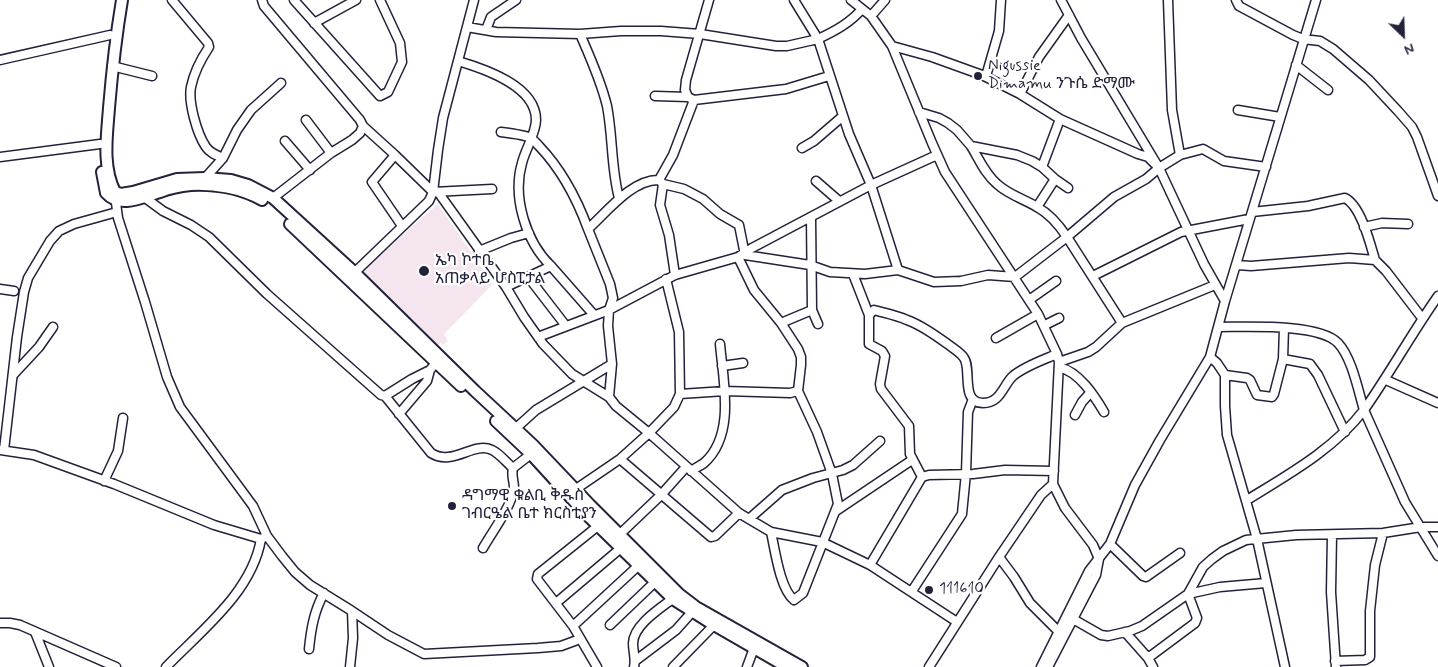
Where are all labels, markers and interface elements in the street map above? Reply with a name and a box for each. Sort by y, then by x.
north arrow [1378,10,1428,60]
text: N [1401,39,1417,59]
place label: Nigussie Dimamu ንጉሴ ድማሙ [988,57,1135,95]
marker: Nigussie Dimamu ንጉሴ ድማሙ [972,70,984,82]
place label: ኤካ ኮተቤ አጠቃላይ ሆስፒታል [435,252,545,290]
marker: ኤካ ኮተቤ አጠቃላይ ሆስፒታል [417,264,431,278]
place label: ዳግማዊ ቁልቢ ቅዱስ ገብርዔል ቤተ ክርስቲያን [462,487,597,525]
marker: ዳግማዊ ቁልቢ ቅዱስ ገብርዔል ቤተ ክርስቲያን [446,500,458,512]
place label: 111610 [939,580,984,600]
marker: 111610 [923,584,935,596]

